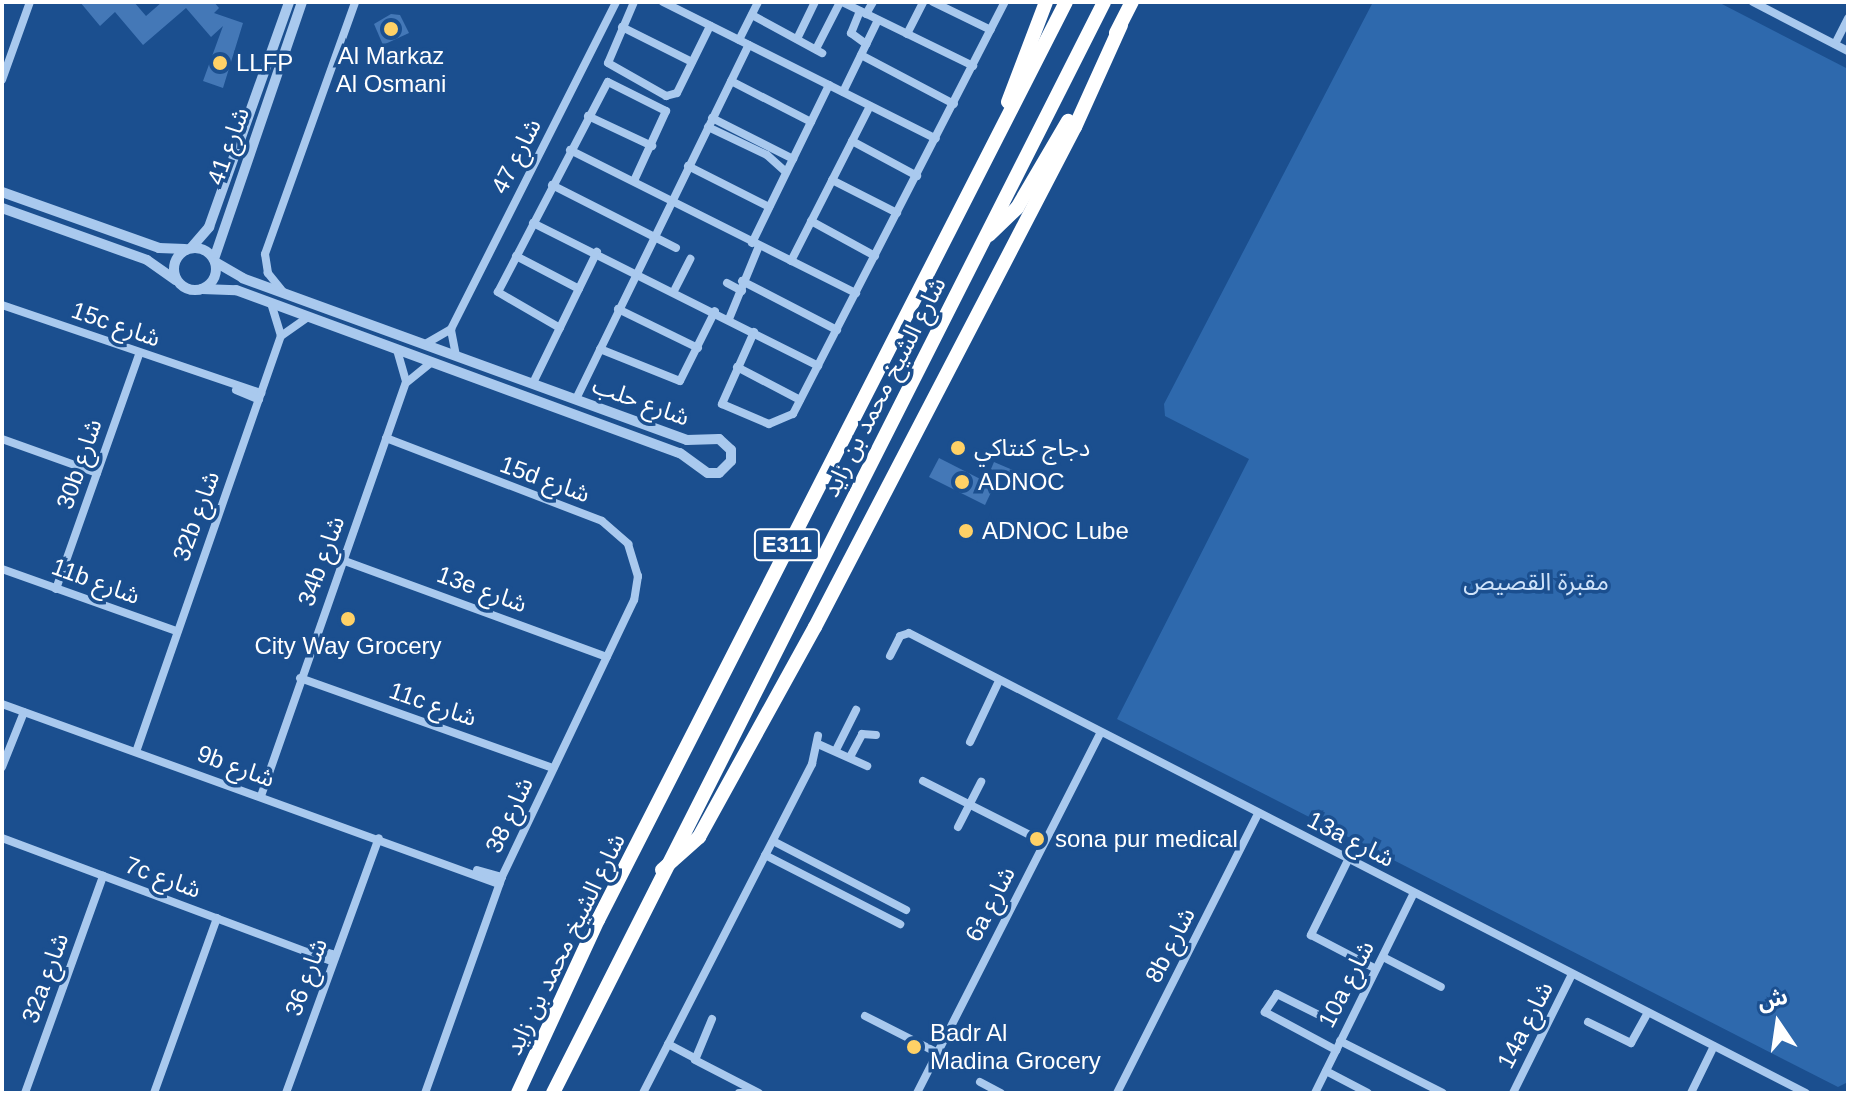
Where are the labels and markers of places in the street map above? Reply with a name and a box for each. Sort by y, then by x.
marker: Al Markaz Al Osmani [382,20,400,38]
place label: Al Markaz Al Osmani [336,42,446,98]
place label: LLFP [236,49,293,77]
marker: LLFP [211,54,229,72]
place label: دجاج كنتاكي [974,434,1090,462]
marker: دجاج كنتاكي [949,439,967,457]
place label: ADNOC [978,468,1065,496]
marker: ADNOC [953,473,971,491]
place label: ADNOC Lube [982,517,1129,545]
marker: ADNOC Lube [957,522,975,540]
marker: City Way Grocery [339,610,357,628]
place label: City Way Grocery [254,632,442,660]
place label: sona pur medical [1055,825,1238,853]
marker: sona pur medical [1026,828,1048,850]
place label: Badr Al Madina Grocery [930,1019,1101,1075]
marker: Badr Al Madina Grocery [905,1038,923,1056]

